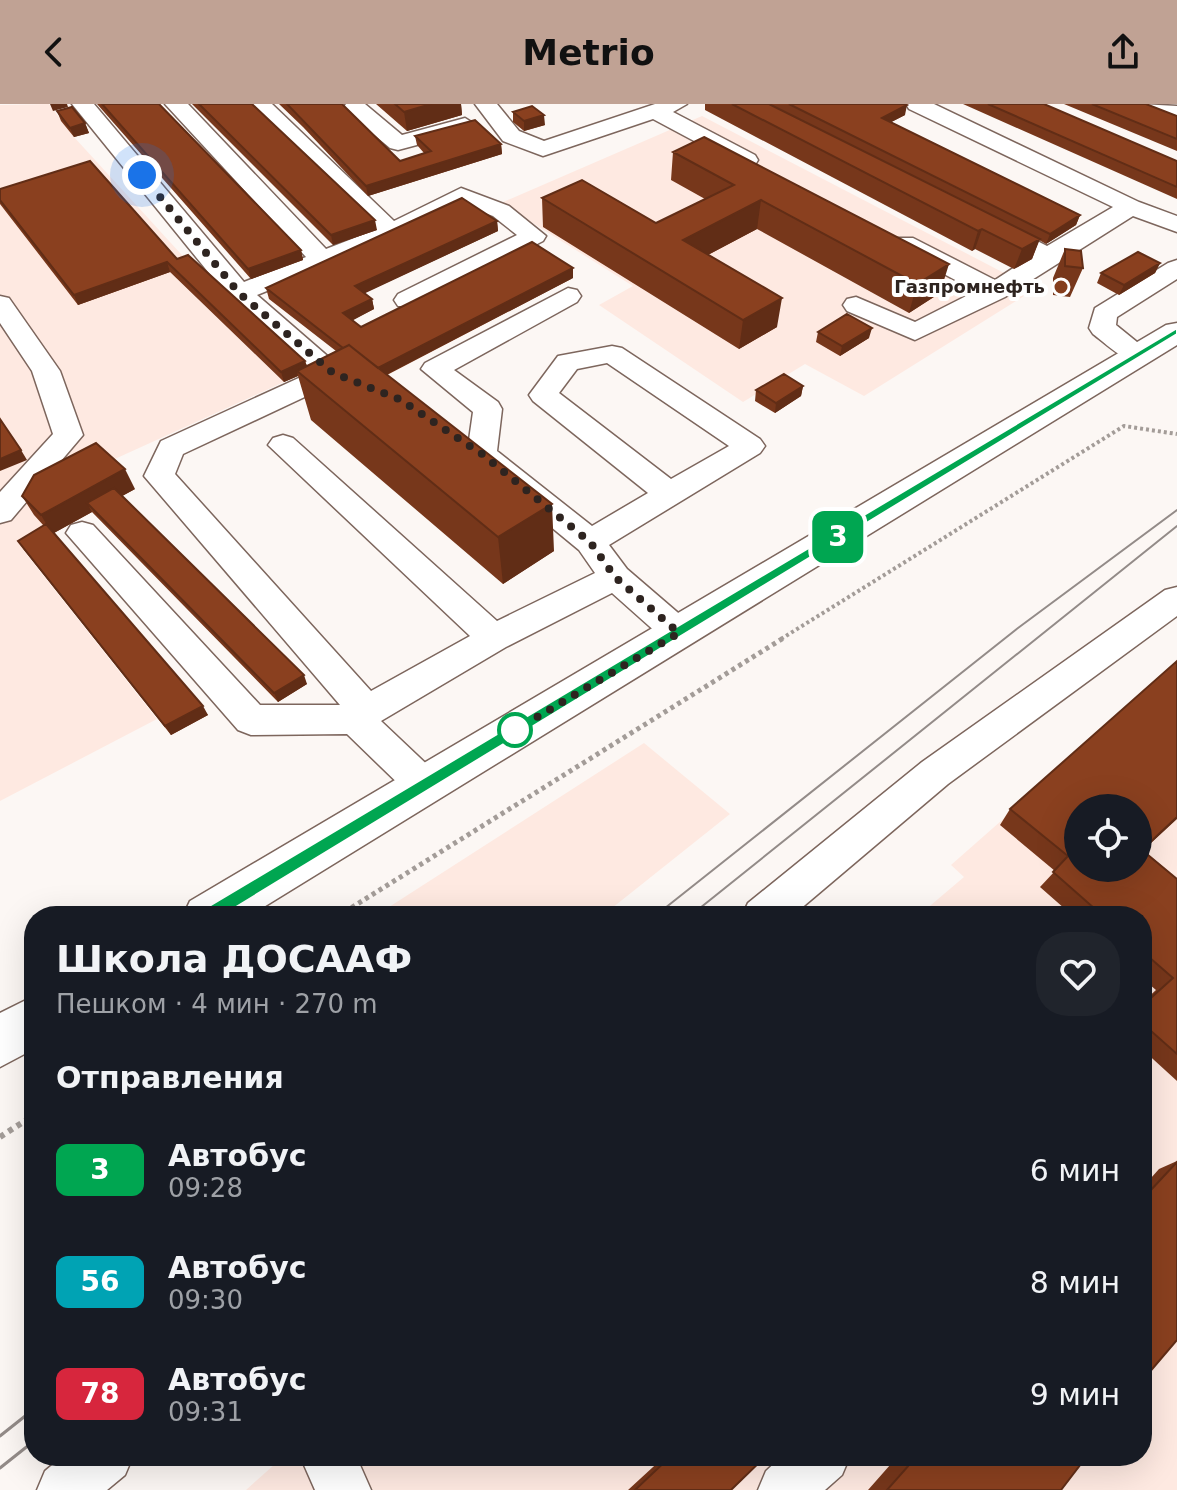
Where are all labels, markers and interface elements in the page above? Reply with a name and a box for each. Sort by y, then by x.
icon: back [32,30,76,74]
icon: share [1101,30,1145,74]
text: Metrio [522,32,655,73]
your location [122,155,162,195]
place label: Газпромнефть [894,276,1045,297]
marker: Газпромнефть [1052,278,1070,296]
line badge: 3 [812,511,864,563]
text: 3 [828,520,848,553]
unlabelled marker [498,713,532,747]
map controls [1064,794,1152,882]
button: locate [1064,794,1152,882]
button: heart [1036,932,1120,1016]
text: Школа ДОСААФ [56,937,412,981]
text: Пешком · 4 мин · 270 m [56,989,378,1019]
text: Отправления [56,1060,284,1095]
text: Автобус [168,1138,307,1173]
text: 3 [90,1153,110,1186]
text: 6 мин [1030,1153,1120,1188]
text: 09:28 [168,1173,243,1203]
text: Автобус [168,1250,307,1285]
text: 56 [81,1265,119,1298]
text: 8 мин [1030,1265,1120,1300]
text: 09:30 [168,1285,243,1315]
text: Автобус [168,1362,307,1397]
text: 78 [81,1377,119,1410]
text: 9 мин [1030,1377,1120,1412]
text: 09:31 [168,1397,243,1427]

